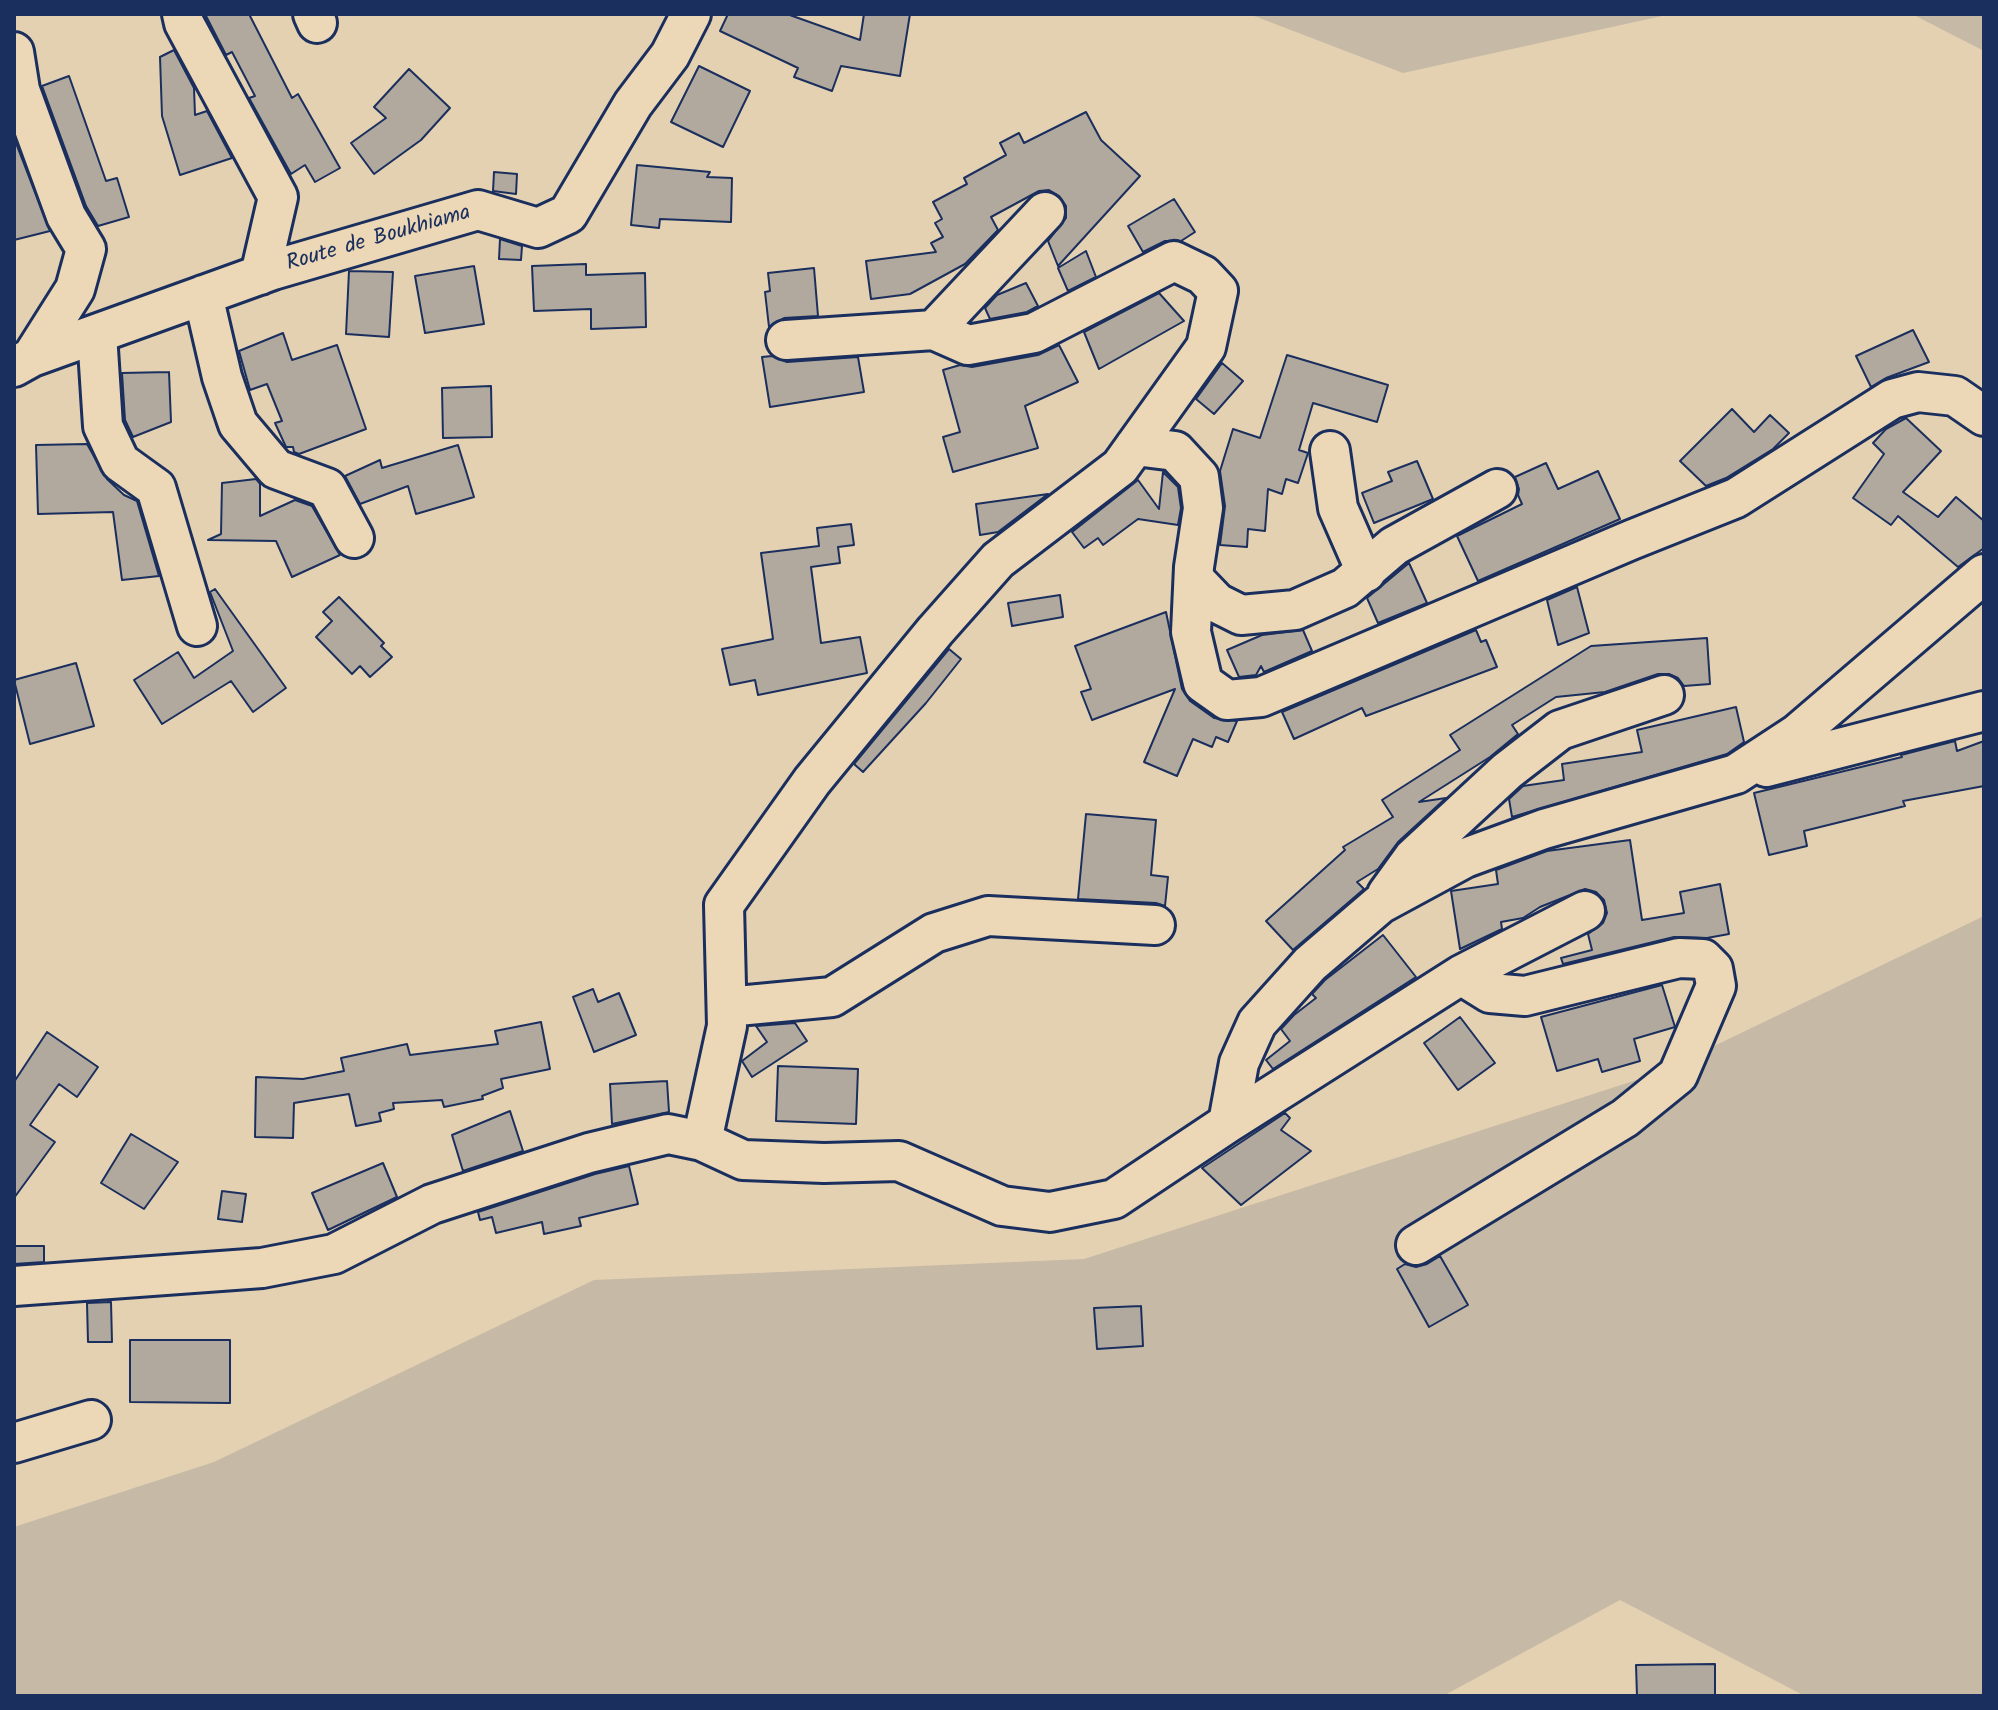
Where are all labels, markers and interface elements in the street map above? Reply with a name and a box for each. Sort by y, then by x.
street label: Route de Boukhiama [284,201,474,279]

